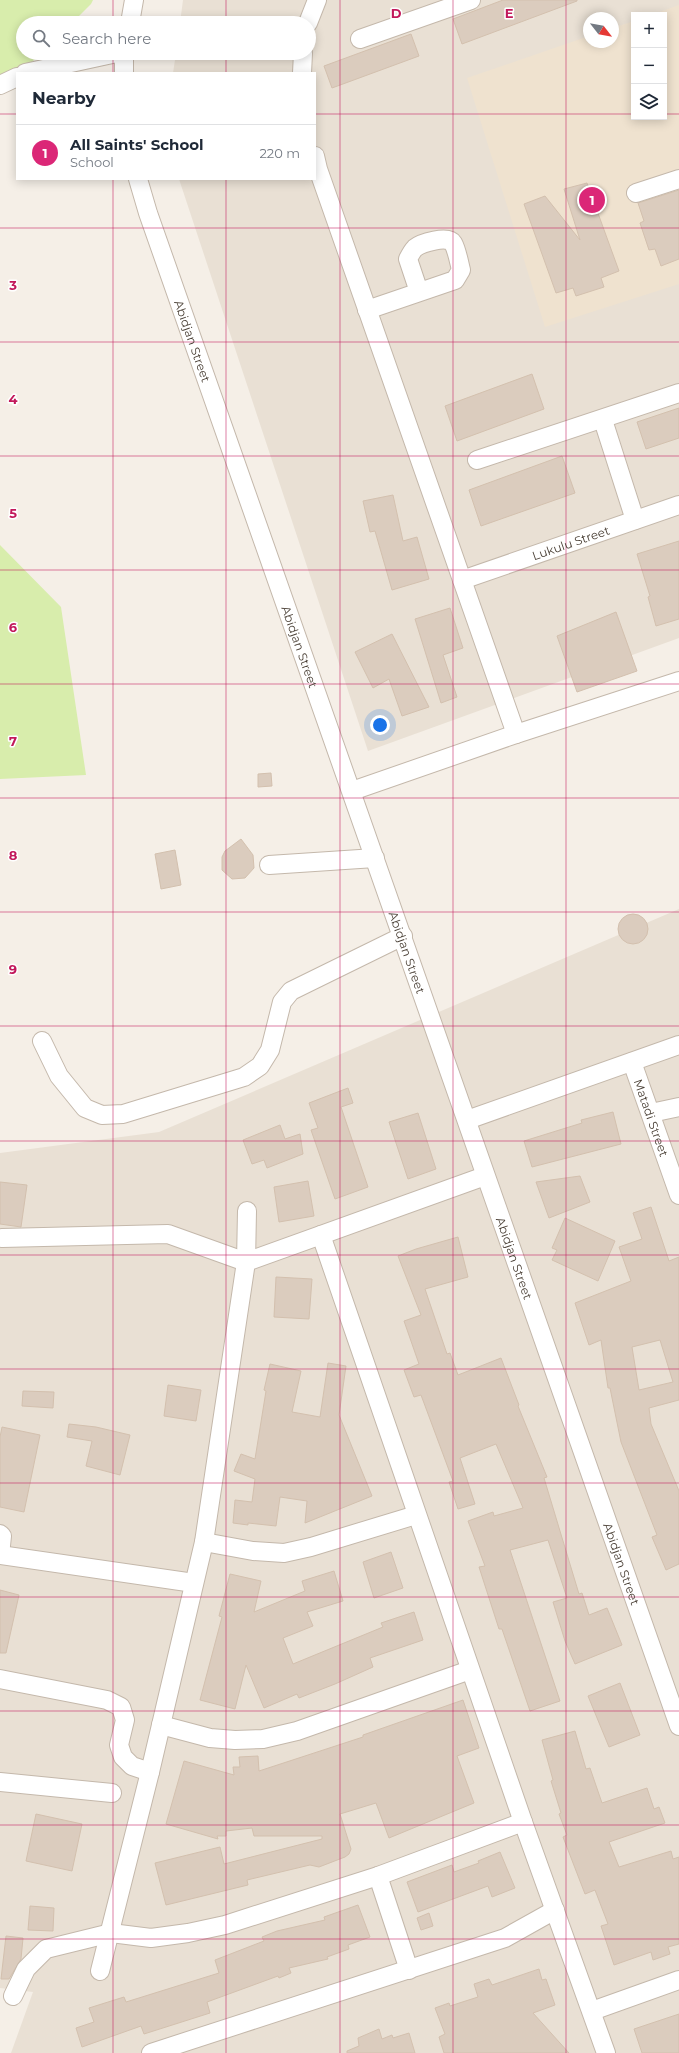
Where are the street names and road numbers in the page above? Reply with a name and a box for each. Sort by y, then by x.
street label: Abidjan Street [172,298,214,384]
street label: Lukulu Street [530,522,612,563]
street label: Abidjan Street [279,604,322,690]
street label: Abidjan Street [386,909,429,996]
street label: Matadi Street [631,1077,672,1158]
street label: Abidjan Street [493,1215,536,1301]
street label: Abidjan Street [601,1521,643,1607]

